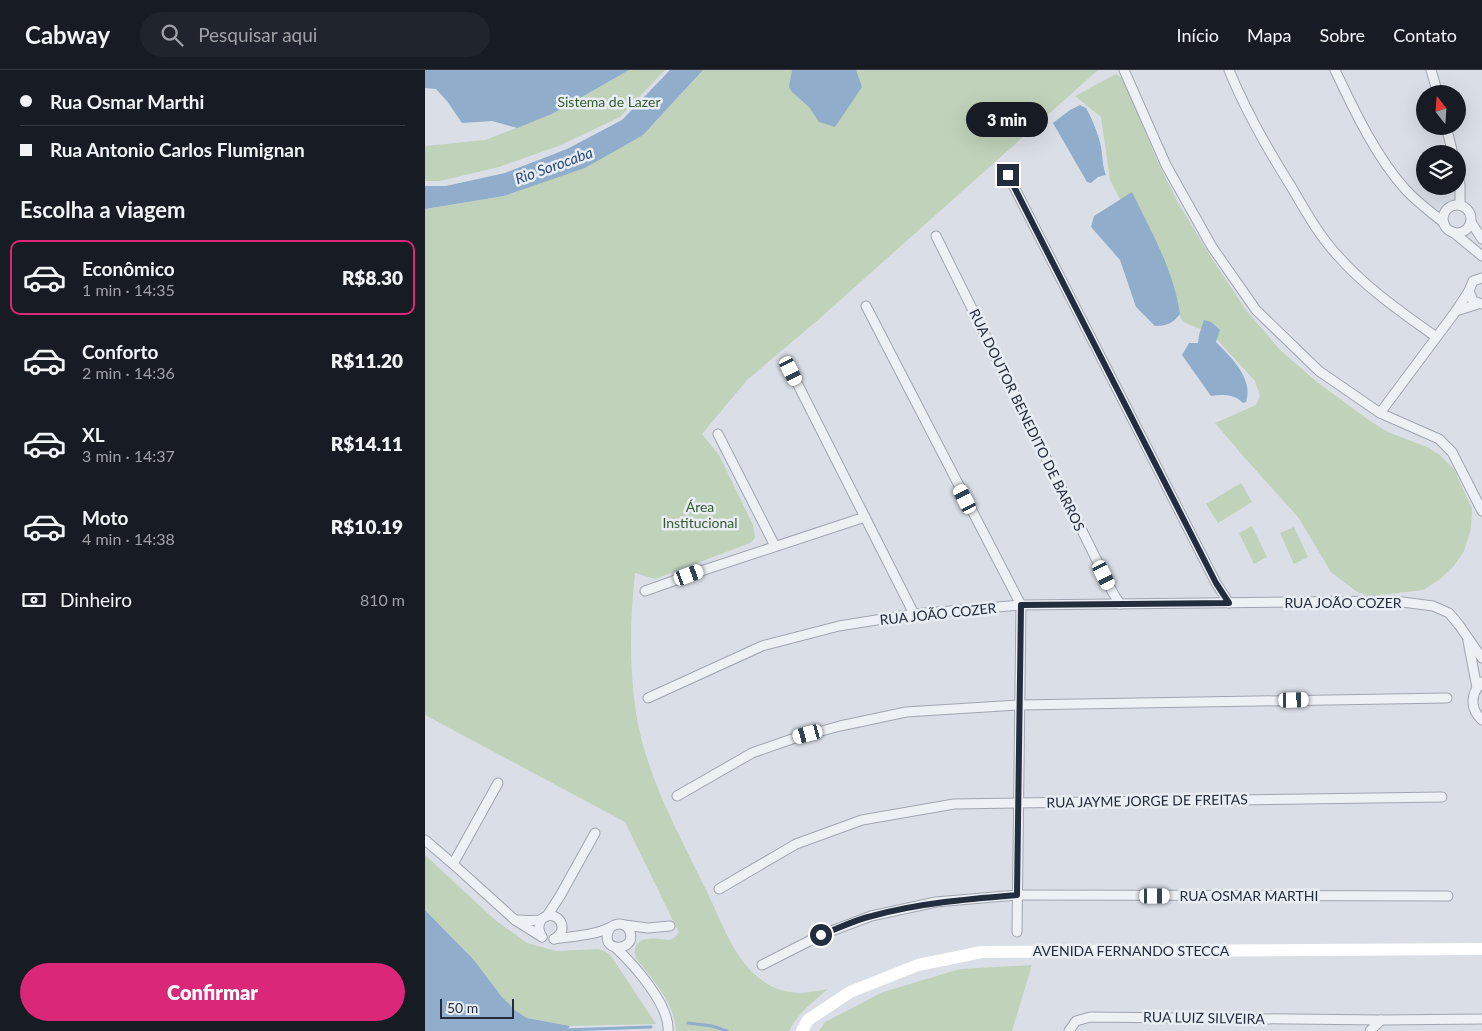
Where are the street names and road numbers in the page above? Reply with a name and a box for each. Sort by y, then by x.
street label: RUA DOUTOR BENEDITO DE BARROS [966,306,1089,534]
street label: RUA JOÃO COZER [1284,594,1402,611]
street label: RUA JOÃO COZER [879,599,997,628]
street label: RUA JAYME JORGE DE FREITAS [1046,790,1248,811]
street label: RUA OSMAR MARTHI [1180,887,1318,904]
street label: AVENIDA FERNANDO STECCA [1033,942,1230,959]
street label: RUA LUIZ SILVEIRA [1143,1008,1265,1027]

